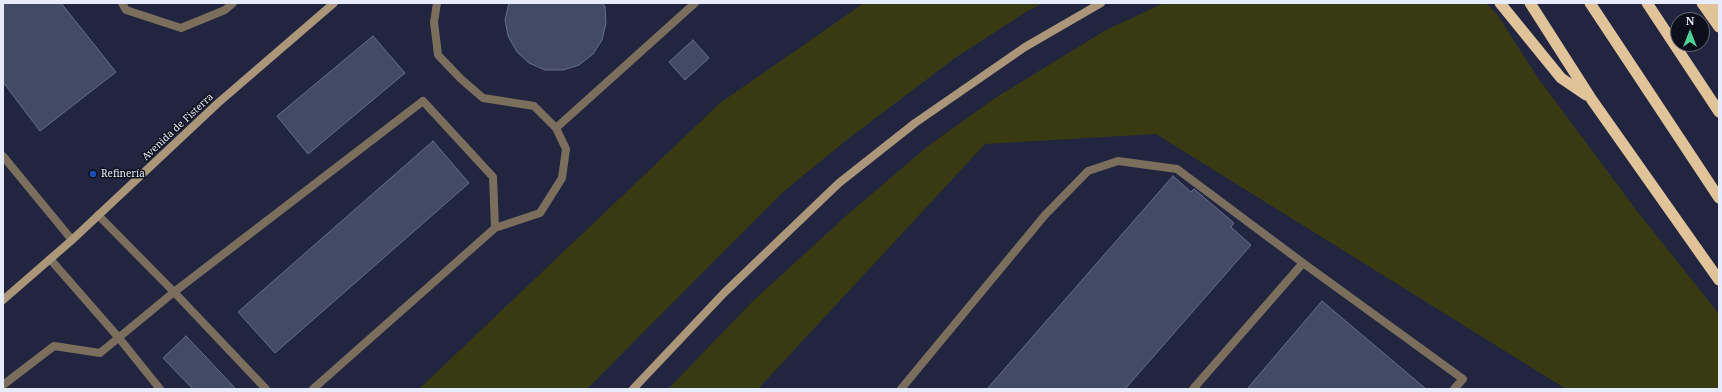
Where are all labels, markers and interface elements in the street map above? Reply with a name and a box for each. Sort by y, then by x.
north arrow [1670,12,1710,52]
text: N [1686,13,1694,28]
street label: Avenida de Fisterra [140,91,216,163]
place label: Refinería [101,168,145,180]
marker: Refinería [88,169,98,179]

